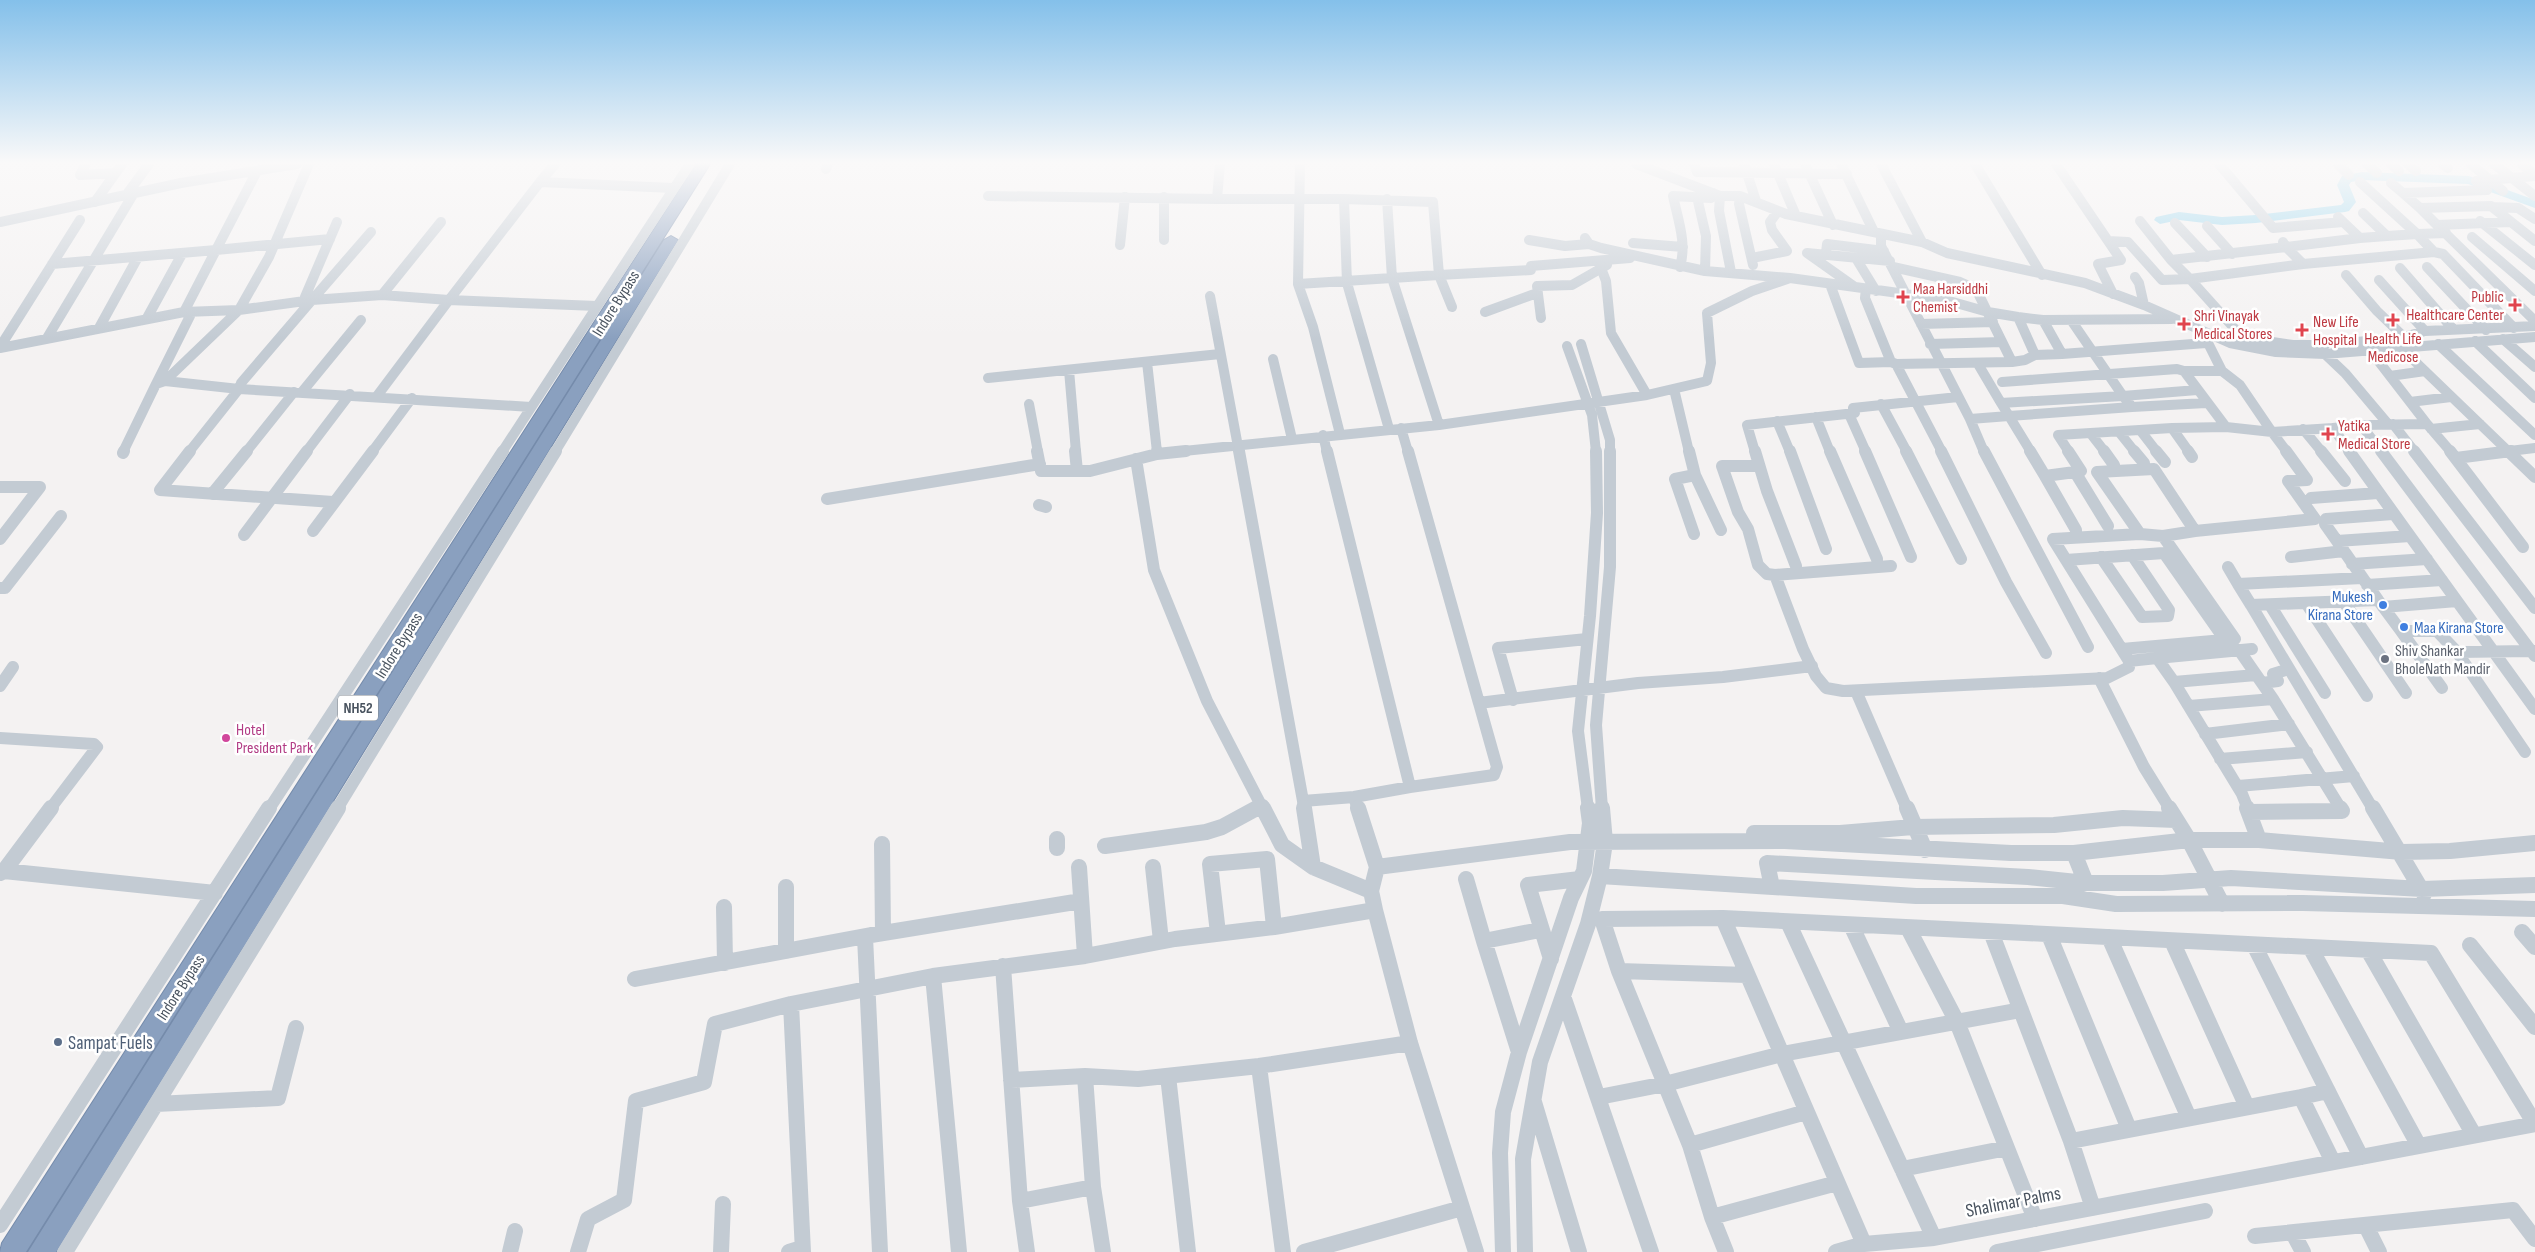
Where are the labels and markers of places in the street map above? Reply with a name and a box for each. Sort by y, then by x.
place label: Maa Harsiddhi Chemist [1913,280,1988,317]
place label: Public Healthcare Center [2406,288,2504,325]
marker: Maa Harsiddhi Chemist [1897,291,1909,303]
marker: Public Healthcare Center [2508,298,2522,312]
place label: Shri Vinayak Medical Stores [2194,307,2272,344]
place label: New Life Hospital [2313,313,2359,350]
marker: Health Life Medicose [2387,314,2399,326]
marker: Shri Vinayak Medical Stores [2178,318,2190,330]
marker: New Life Hospital [2295,323,2309,337]
place label: Health Life Medicose [2364,330,2422,367]
place label: Yatika Medical Store [2338,417,2410,454]
marker: Yatika Medical Store [2322,428,2334,440]
place label: Mukesh Kirana Store [2308,588,2373,625]
marker: Mukesh Kirana Store [2377,599,2389,611]
place label: Maa Kirana Store [2414,619,2504,638]
marker: Maa Kirana Store [2398,621,2410,633]
place label: Shiv Shankar BholeNath Mandir [2395,642,2491,679]
marker: Shiv Shankar BholeNath Mandir [2379,653,2391,665]
place label: Hotel President Park [236,721,313,758]
marker: Hotel President Park [220,732,232,744]
place label: Sampat Fuels [68,1032,153,1055]
marker: Sampat Fuels [52,1036,64,1048]

